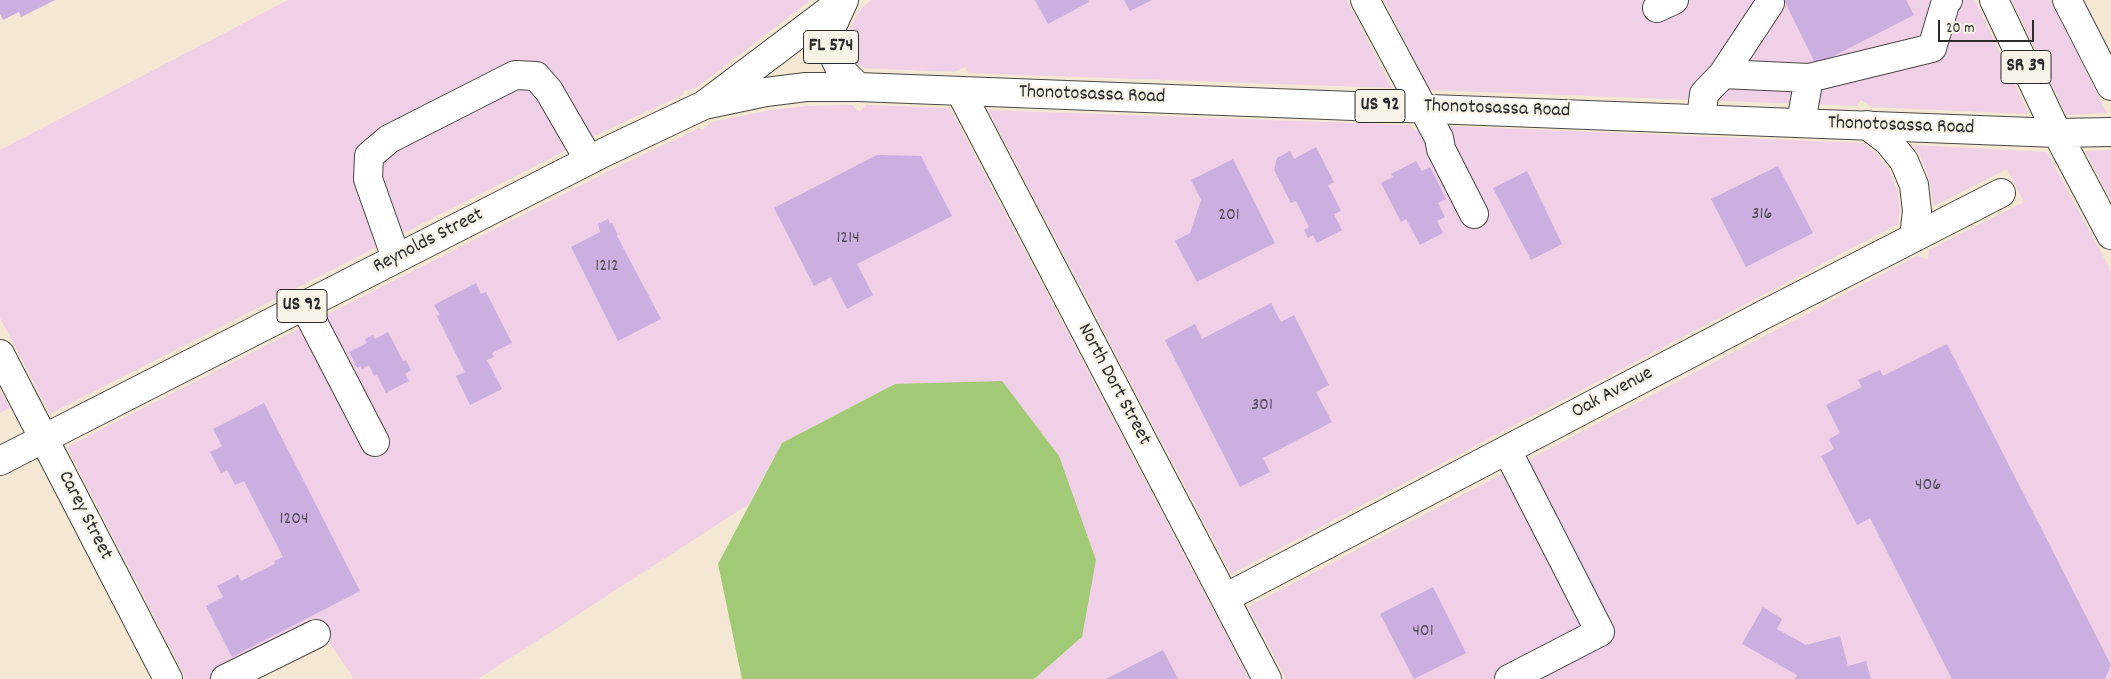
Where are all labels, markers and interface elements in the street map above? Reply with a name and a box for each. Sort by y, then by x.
scale bar [1941,10,2037,42]
text: 20 m [1946,18,1974,40]
road number: FL 574 [804,31,858,64]
road number: SR 39 [2001,51,2051,84]
street label: Thonotosassa Road [1018,81,1166,111]
road number: US 92 [1355,90,1405,122]
street label: Thonotosassa Road [1423,95,1571,125]
street label: Thonotosassa Road [1827,112,1975,142]
street label: Reynolds Street [370,204,488,280]
house number: 316 [1752,205,1772,227]
house number: 201 [1218,206,1240,228]
house number: 1214 [836,229,860,251]
house number: 1212 [595,257,619,279]
road number: US 92 [277,290,327,322]
street label: North Dort Street [1071,320,1155,450]
street label: Oak Avenue [1568,363,1658,425]
house number: 301 [1251,396,1273,418]
street label: Carey Street [51,467,117,565]
house number: 406 [1915,476,1941,498]
house number: 1204 [279,510,309,532]
house number: 401 [1412,622,1434,644]

